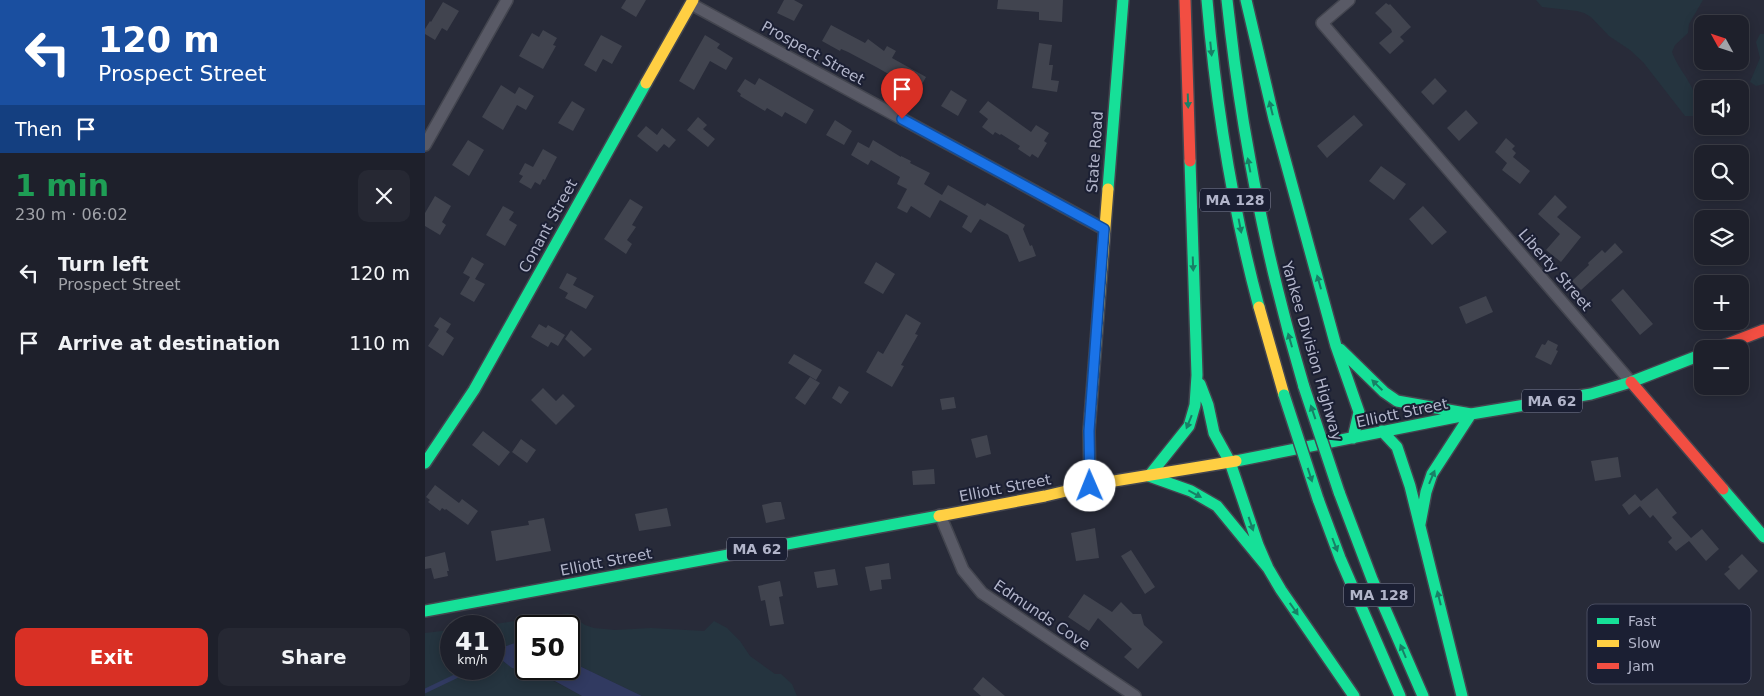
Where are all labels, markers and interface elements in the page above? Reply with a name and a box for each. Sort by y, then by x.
north arrow [1694,15,1749,70]
map controls [1694,15,1749,395]
street label: Prospect Street [758,17,868,89]
icon: left [15,20,80,85]
text: 120 m [98,20,220,60]
one-way arrow [1207,41,1215,57]
text: Prospect Street [98,61,266,86]
pin [881,68,923,119]
icon: arrive [888,75,916,103]
button: sound [1694,80,1749,135]
one-way arrow [1185,93,1193,109]
one-way arrow [1267,101,1275,116]
street label: State Road [1083,110,1107,194]
icon: arrive [72,115,100,143]
text: Then [15,118,62,140]
button: search [1694,145,1749,200]
one-way arrow [1245,158,1253,173]
text: 1 min [15,168,109,203]
button: close [358,170,410,222]
street label: Conant Street [515,176,581,276]
road number: MA 128 [1200,188,1270,212]
text: 230 m · 06:02 [15,205,128,224]
button: layers [1694,210,1749,265]
one-way arrow [1236,219,1244,234]
street label: Liberty Street [1515,225,1596,315]
text: Turn left [58,253,149,275]
one-way arrow [1190,256,1198,272]
street label: Yankee Division Highway [1277,258,1346,443]
icon: left [15,259,43,287]
text: 120 m [349,262,410,284]
one-way arrow [1315,274,1323,289]
text: Prospect Street [58,275,181,294]
button: + [1694,275,1749,330]
icon: arrive [15,329,43,357]
text: Arrive at destination [58,332,280,354]
text: 110 m [349,332,410,354]
one-way arrow [1285,333,1293,348]
button: − [1694,340,1749,395]
one-way arrow [1371,379,1383,391]
road number: MA 62 [1522,390,1582,412]
street label: Elliott Street [1355,394,1450,432]
one-way arrow [1308,404,1316,419]
one-way arrow [1185,415,1193,430]
position arrow [1063,459,1115,511]
one-way arrow [1306,467,1314,482]
street label: Elliott Street [957,470,1053,506]
one-way arrow [1428,470,1436,484]
one-way arrow [1187,490,1202,498]
one-way arrow [1248,517,1255,532]
road number: MA 62 [727,538,787,560]
one-way arrow [1331,538,1339,553]
street label: Elliott Street [558,544,654,580]
street label: Edmunds Cove [990,576,1094,654]
road number: MA 128 [1344,584,1414,606]
one-way arrow [1435,590,1443,605]
one-way arrow [1289,602,1299,616]
legend [1587,604,1751,684]
text: Fast [1628,613,1657,629]
speed limit sign: 50 [515,615,580,680]
text: 41 [455,627,490,656]
button: Exit [15,628,208,686]
button: Share [218,628,410,686]
text: Slow [1628,635,1661,651]
one-way arrow [1399,644,1407,658]
text: km/h [457,653,488,667]
text: Jam [1627,658,1654,674]

